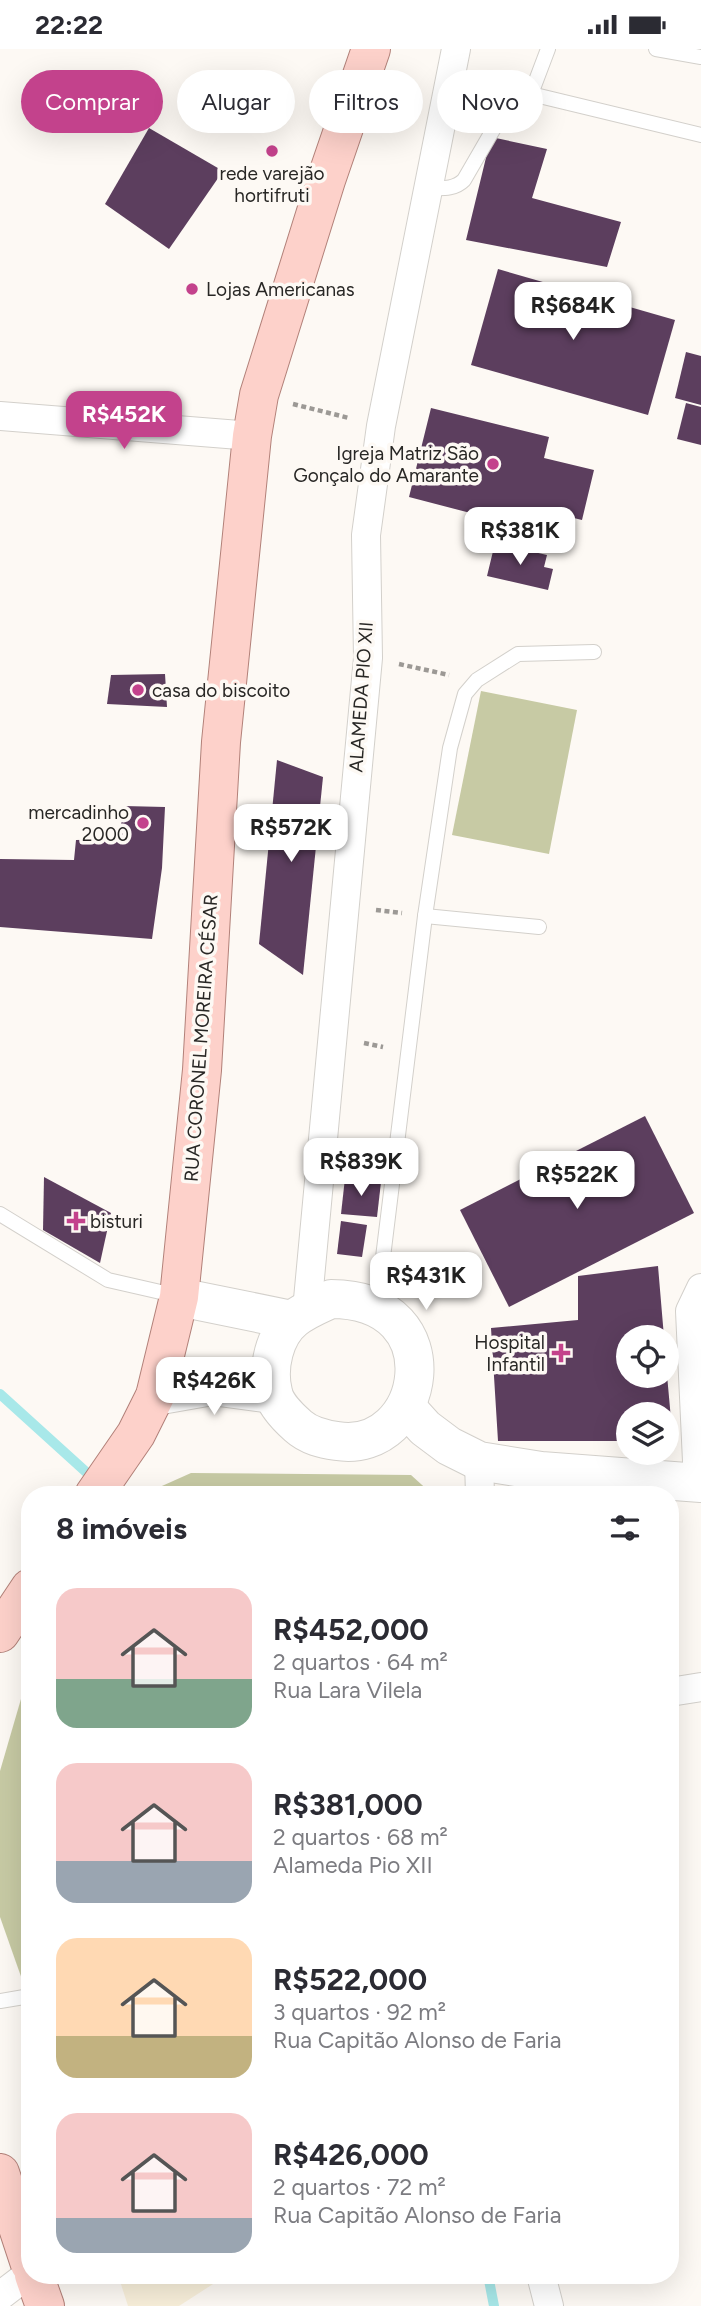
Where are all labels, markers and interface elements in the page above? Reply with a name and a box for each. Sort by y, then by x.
text: 22:22 [35,9,103,41]
chip: Comprar [21,70,163,133]
chip: Alugar [177,70,295,133]
chip: Filtros [309,70,423,133]
chip: Novo [437,70,543,133]
marker: rede varejão hortifruti [264,143,280,159]
place label: rede varejão hortifruti [220,162,324,207]
place label: Lojas Americanas [206,278,355,301]
marker: Lojas Americanas [184,281,200,297]
pin: R$684K [516,282,630,342]
text: R$684K [531,291,615,319]
pin: R$452K [67,391,181,451]
text: R$452K [82,400,166,428]
place label: Igreja Matriz São Gonçalo do Amarante [293,442,479,487]
marker: Igreja Matriz São Gonçalo do Amarante [485,456,501,472]
pin: R$381K [463,507,577,567]
text: R$381K [480,516,560,544]
street label: ALAMEDA PIO XII [344,621,378,773]
place label: casa do biscoito [152,679,290,702]
marker: casa do biscoito [130,682,146,698]
place label: mercadinho 2000 [28,801,129,846]
pin: R$572K [234,805,348,864]
text: R$572K [250,813,332,841]
marker: mercadinho 2000 [135,815,151,831]
street label: RUA CORONEL MOREIRA CÉSAR [179,893,223,1183]
pin: R$839K [304,1139,418,1198]
text: R$839K [319,1147,403,1175]
pin: R$522K [520,1151,634,1211]
text: R$522K [536,1160,618,1188]
place label: bisturi [90,1210,143,1233]
marker: bisturi [68,1213,84,1229]
pin: R$431K [369,1253,483,1312]
text: R$431K [386,1261,466,1289]
map controls [616,1325,679,1465]
button: locate [616,1325,679,1388]
place label: Hospital Infantil [474,1331,545,1376]
marker: Hospital Infantil [551,1343,571,1363]
pin: R$426K [157,1357,271,1417]
text: R$426K [172,1366,256,1394]
button: layers [616,1402,679,1465]
icon: filters [606,1509,644,1547]
text: 8 imóveis [56,1510,187,1547]
text: R$452,000 [273,1611,429,1648]
icon: home [112,1616,196,1700]
text: 2 quartos · 64 m² [273,1648,448,1676]
text: Rua Lara Vilela [273,1676,422,1704]
text: R$381,000 [273,1786,423,1823]
icon: home [112,1791,196,1875]
text: 2 quartos · 68 m² [273,1823,448,1851]
text: Alameda Pio XII [273,1851,433,1879]
text: R$522,000 [273,1961,427,1998]
icon: home [112,1966,196,2050]
text: 3 quartos · 92 m² [273,1998,446,2026]
text: Rua Capitão Alonso de Faria [273,2026,561,2054]
text: R$426,000 [273,2136,429,2173]
icon: home [112,2141,196,2225]
text: 2 quartos · 72 m² [273,2173,446,2201]
text: Rua Capitão Alonso de Faria [273,2201,561,2229]

